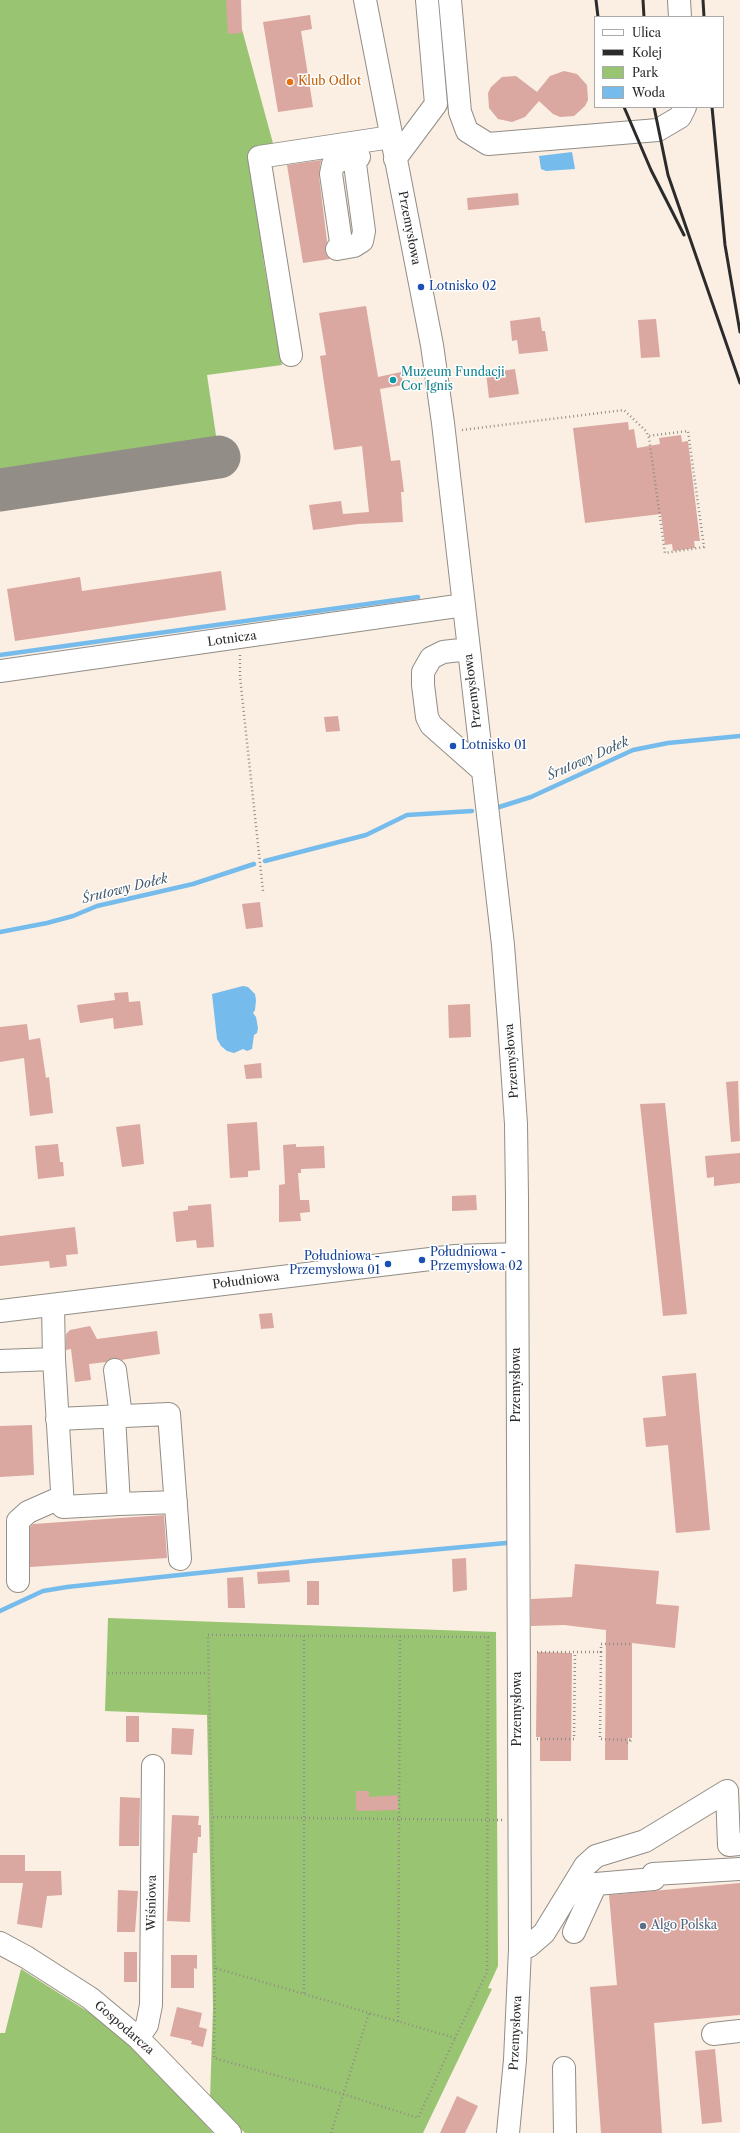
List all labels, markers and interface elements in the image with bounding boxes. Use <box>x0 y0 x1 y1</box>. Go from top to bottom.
legend <box>594 16 724 108</box>
text: Ulica <box>632 25 661 40</box>
text: Kolej <box>632 45 662 60</box>
text: Park <box>632 65 658 80</box>
place label: Klub Odlot <box>298 75 361 89</box>
marker: Klub Odlot <box>285 77 295 87</box>
text: Woda <box>632 85 665 100</box>
street label: Przemysłowa <box>395 190 423 266</box>
place label: Lotnisko 02 <box>429 280 496 294</box>
marker: Lotnisko 02 <box>416 282 426 292</box>
place label: Muzeum Fundacji Cor Ignis <box>401 366 505 394</box>
marker: Muzeum Fundacji Cor Ignis <box>388 375 398 385</box>
street label: Lotnicza <box>207 628 257 650</box>
street label: Przemysłowa <box>461 653 485 729</box>
water label: Śrutowy Dołek <box>545 734 631 784</box>
place label: Lotnisko 01 <box>461 739 527 753</box>
marker: Lotnisko 01 <box>448 741 458 751</box>
water label: Śrutowy Dołek <box>81 871 169 907</box>
street label: Przemysłowa <box>502 1023 522 1099</box>
place label: Południowa - Przemysłowa 02 <box>430 1246 523 1274</box>
place label: Południowa - Przemysłowa 01 <box>289 1250 380 1278</box>
marker: Południowa - Przemysłowa 02 <box>417 1255 427 1265</box>
marker: Południowa - Przemysłowa 01 <box>383 1259 393 1269</box>
street label: Południowa <box>212 1270 280 1292</box>
street label: Przemysłowa <box>510 1347 524 1423</box>
street label: Przemysłowa <box>511 1671 525 1747</box>
street label: Wiśniowa <box>144 1875 160 1931</box>
place label: Algo Polska <box>651 1919 717 1933</box>
marker: Algo Polska <box>638 1921 648 1931</box>
street label: Przemysłowa <box>507 1995 525 2071</box>
street label: Gospodarcza <box>91 1998 157 2058</box>

